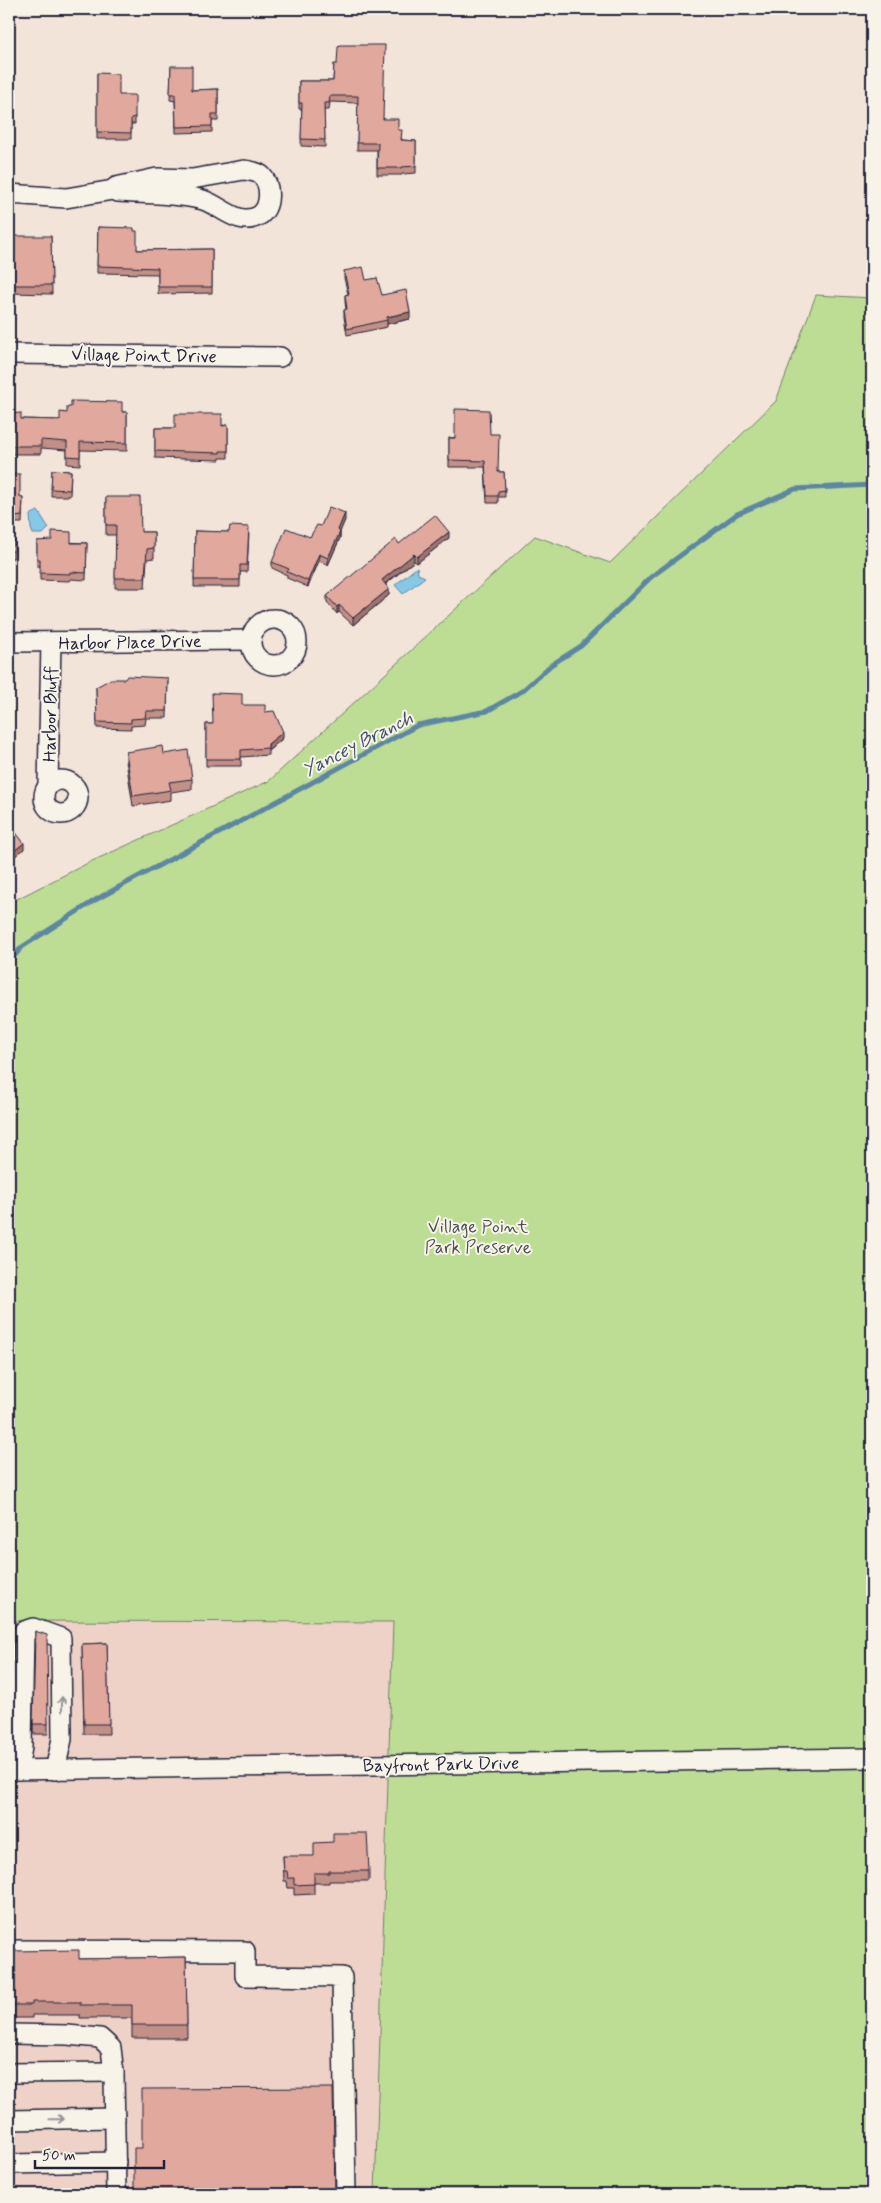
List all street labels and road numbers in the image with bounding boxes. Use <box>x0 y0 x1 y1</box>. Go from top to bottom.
street label: Village Point Drive <box>71 343 217 369</box>
street label: Harbor Place Drive <box>58 630 202 656</box>
street label: Harbor Bluff <box>38 666 64 762</box>
street label: Bayfront Park Drive <box>362 1752 520 1778</box>

